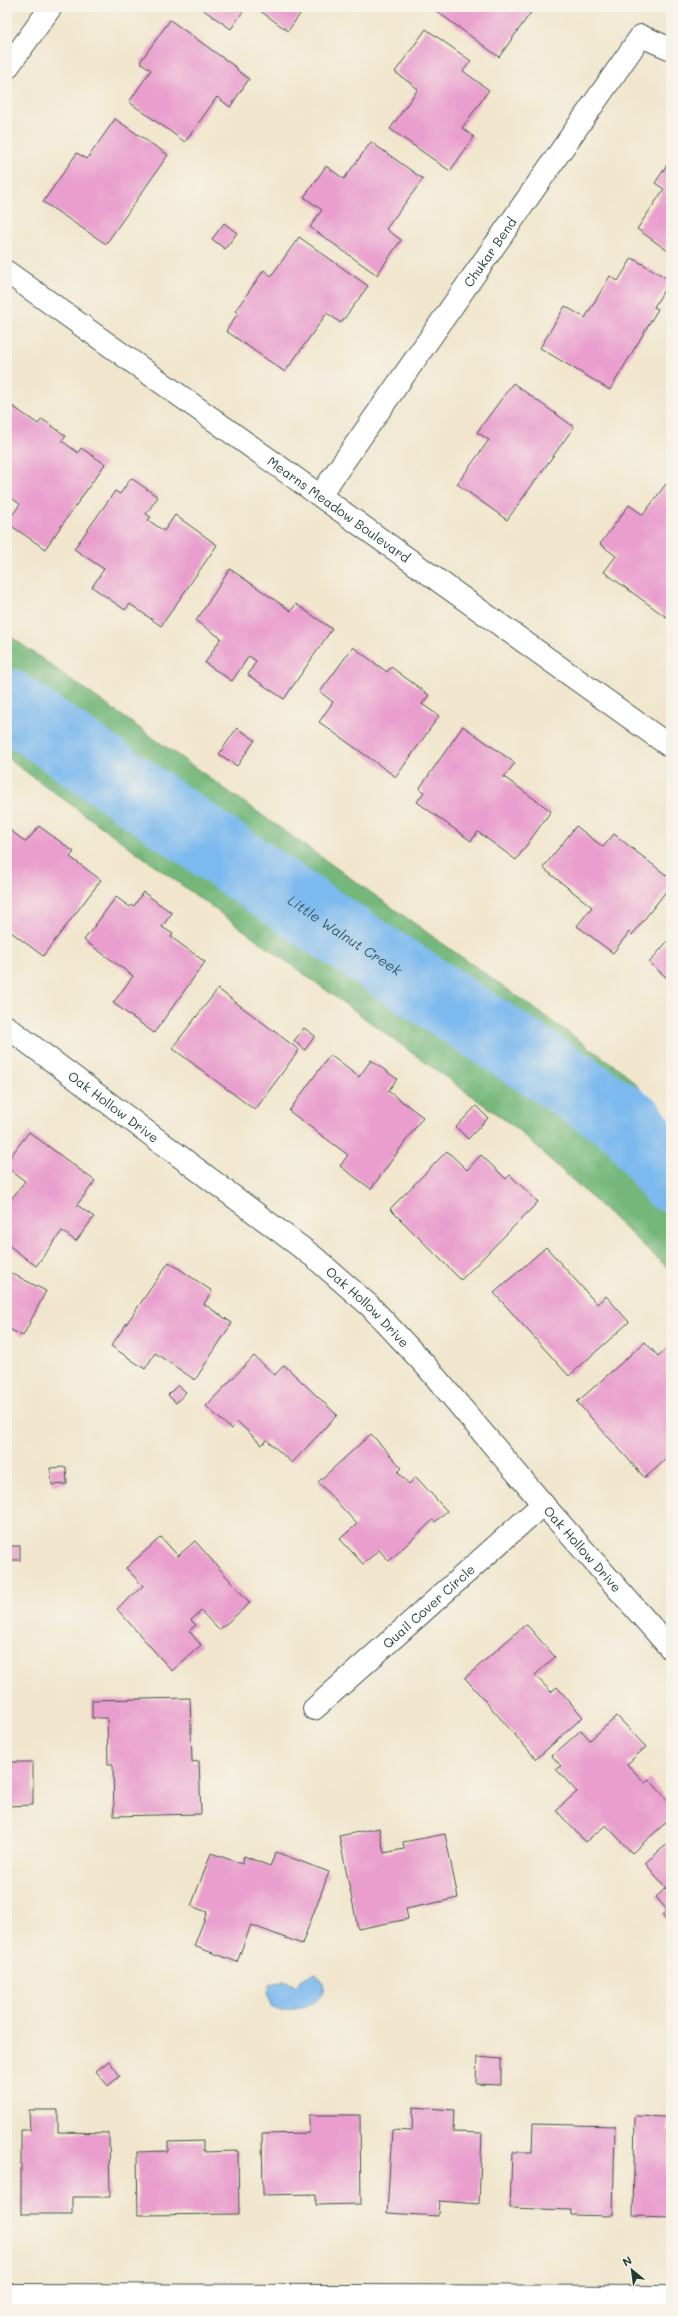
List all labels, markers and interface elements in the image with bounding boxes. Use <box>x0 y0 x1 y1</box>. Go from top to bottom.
street label: Chukar Bend <box>459 214 520 290</box>
street label: Mearns Meadow Boulevard <box>264 452 414 566</box>
water label: Little Walnut Creek <box>284 890 406 980</box>
street label: Oak Hollow Drive <box>65 1067 163 1146</box>
street label: Oak Hollow Drive <box>323 1263 413 1351</box>
street label: Oak Hollow Drive <box>541 1502 626 1595</box>
street label: Quail Cover Circle <box>379 1560 478 1652</box>
north arrow <box>612 2250 652 2290</box>
text: N <box>620 2252 634 2269</box>

